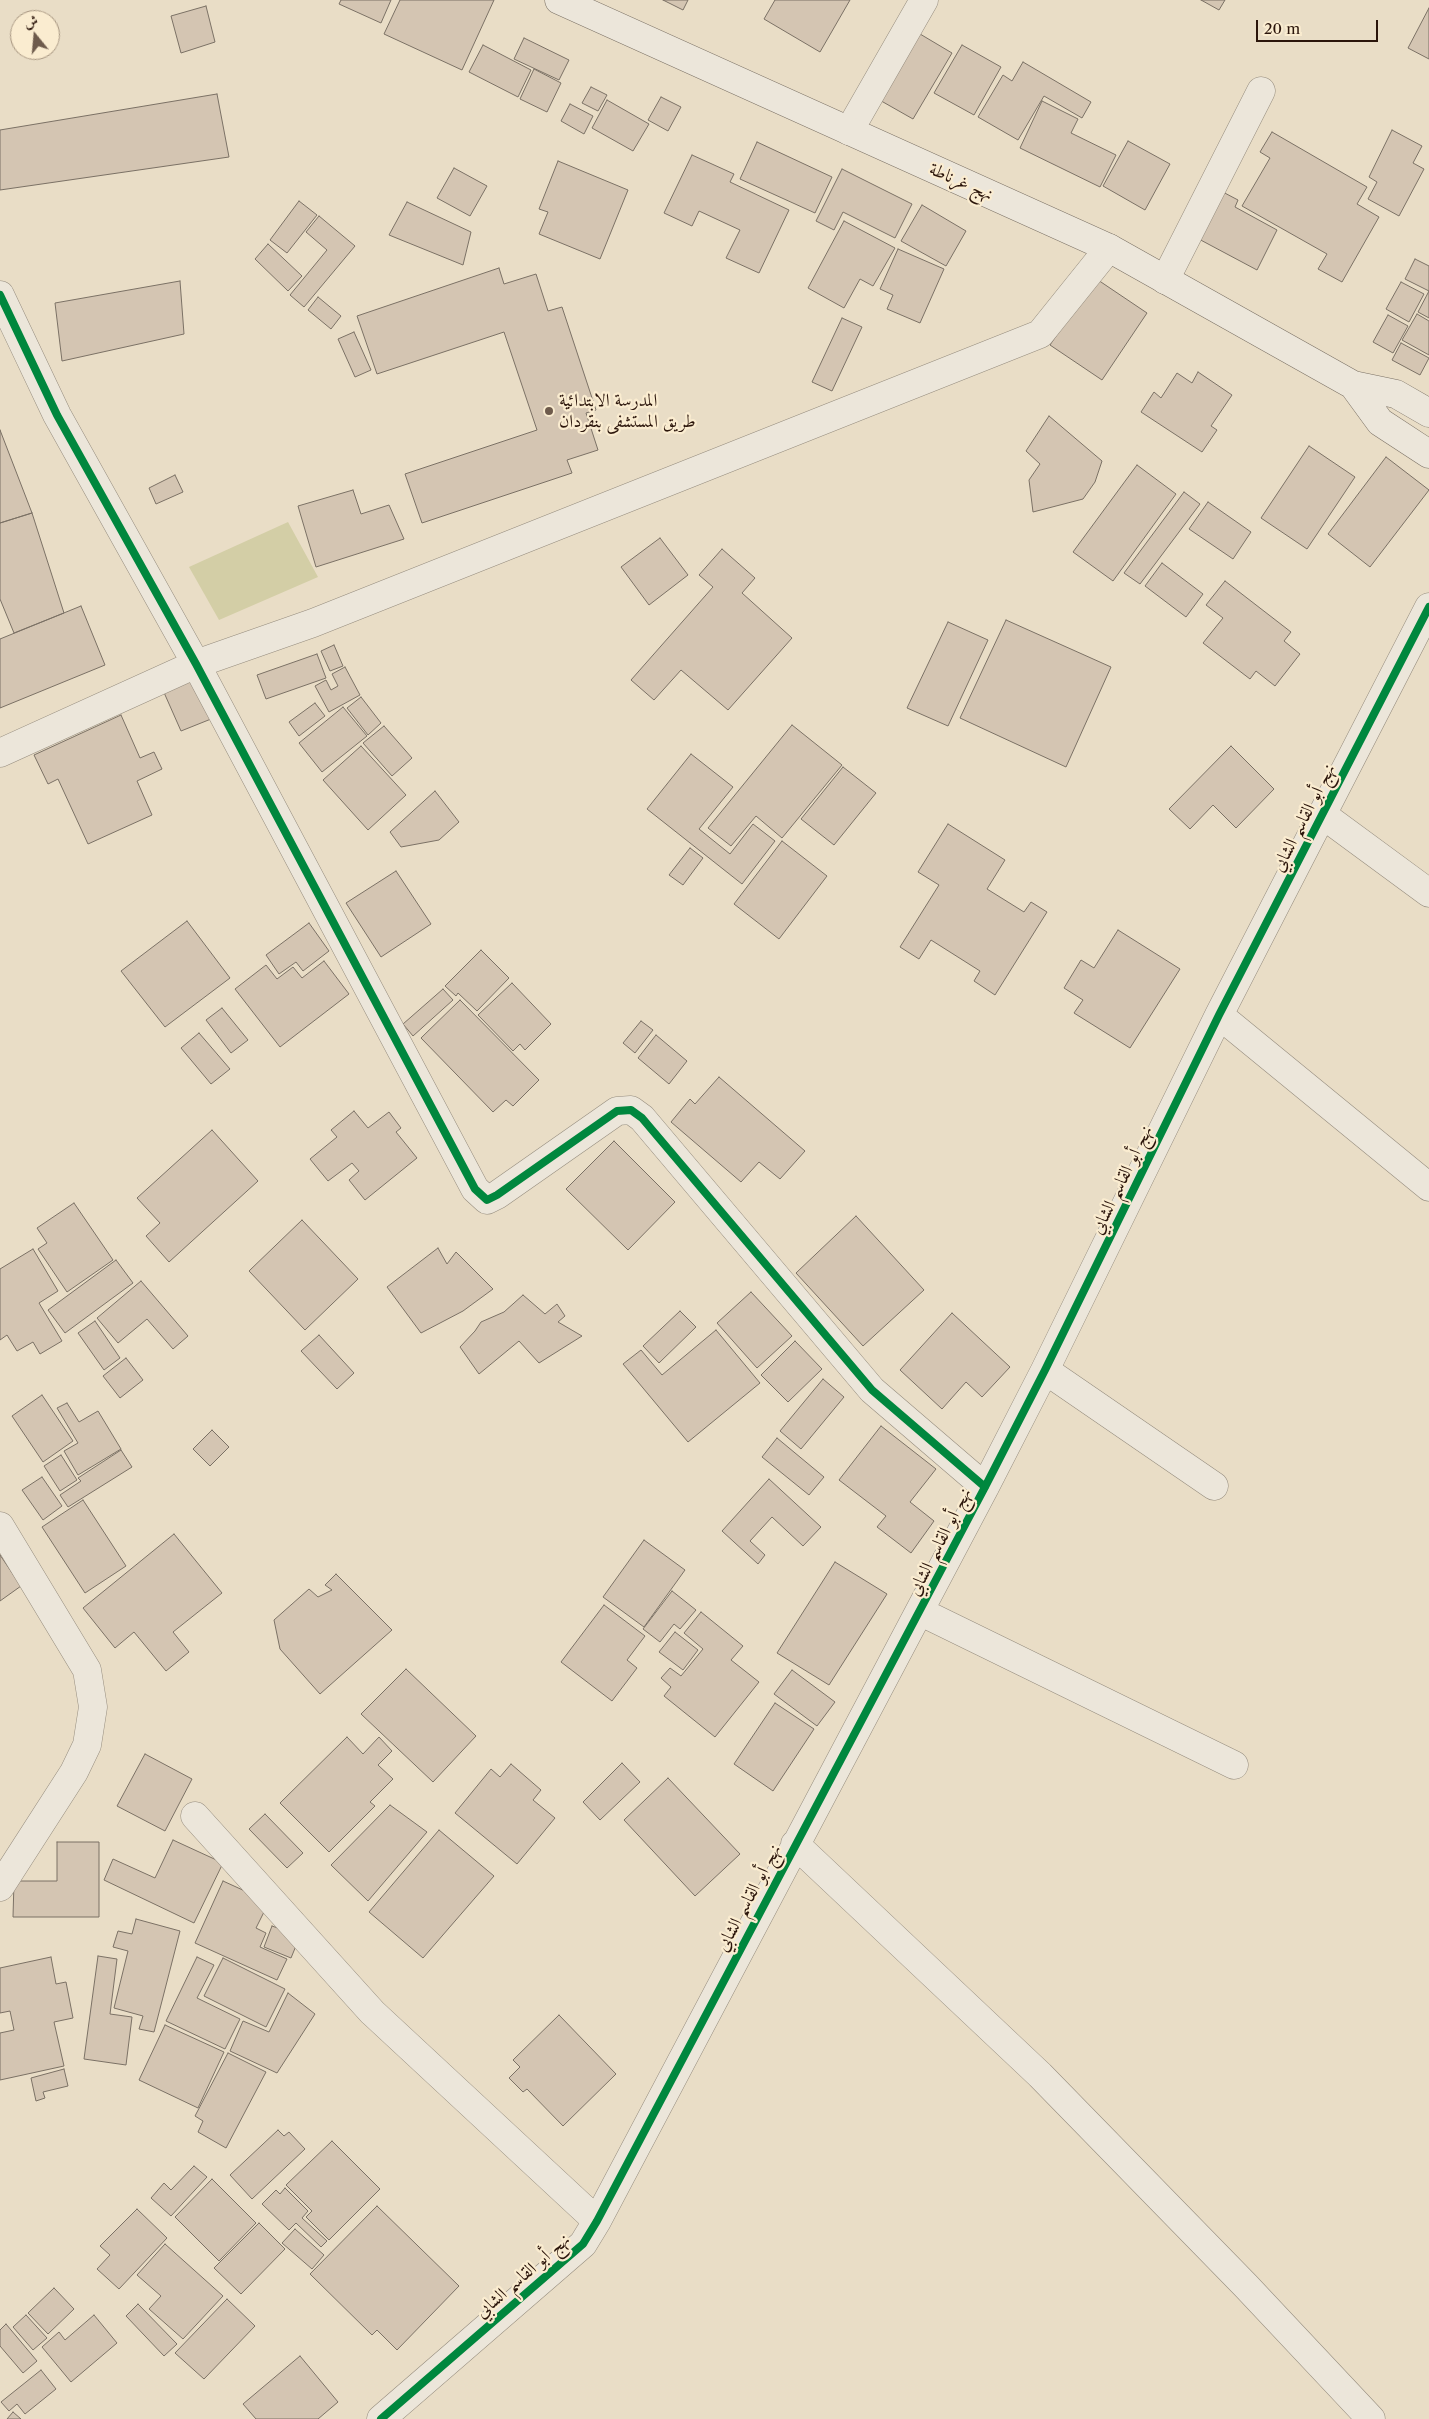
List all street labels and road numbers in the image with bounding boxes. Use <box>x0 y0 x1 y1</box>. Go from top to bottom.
street label: نهج غرناطة <box>926 158 996 206</box>
street label: نهج أبو القاسم الشابي <box>1268 760 1340 876</box>
street label: نهج أبو القاسم الشابي <box>1086 1122 1158 1238</box>
street label: نهج أبو القاسم الشابي <box>904 1484 976 1600</box>
street label: نهج أبو القاسم الشابي <box>712 1841 786 1955</box>
street label: نهج أبو القاسم الشابي <box>471 2229 575 2323</box>

